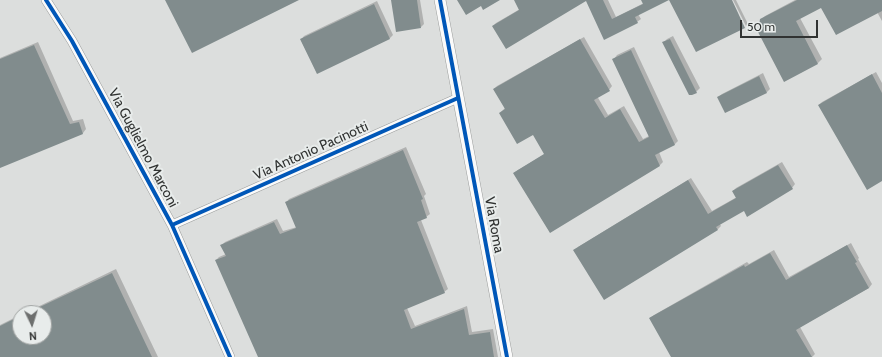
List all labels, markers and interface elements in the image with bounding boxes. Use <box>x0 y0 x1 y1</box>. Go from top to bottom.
scale bar <box>742 12 820 38</box>
text: 50 m <box>747 19 775 34</box>
street label: Via Guglielmo Marconi <box>104 86 182 210</box>
street label: Via Antonio Pacinotti <box>251 118 371 184</box>
street label: Via Roma <box>481 196 507 254</box>
north arrow <box>12 305 52 345</box>
text: N <box>28 329 37 343</box>

